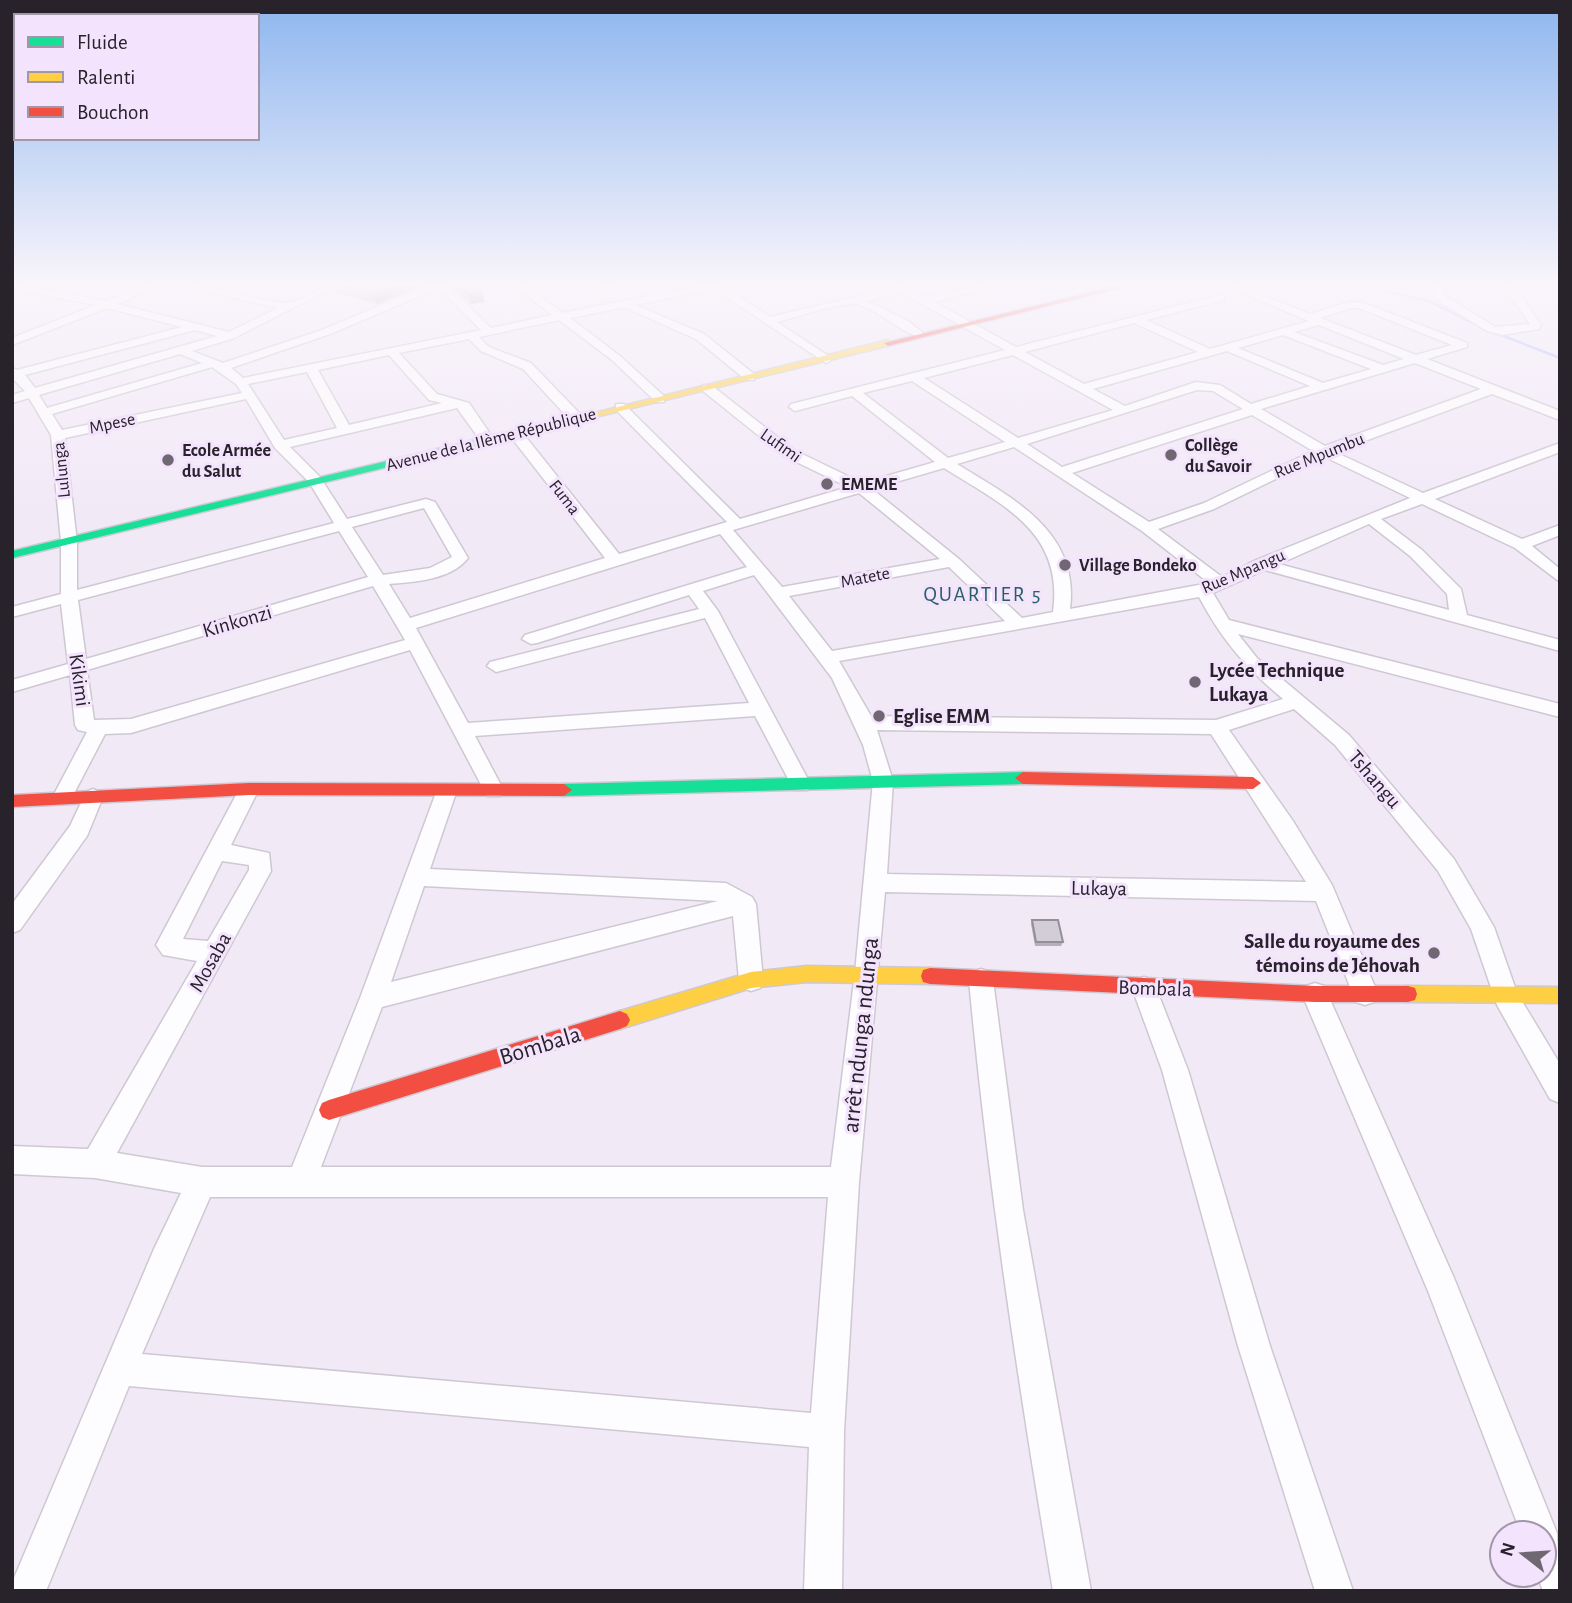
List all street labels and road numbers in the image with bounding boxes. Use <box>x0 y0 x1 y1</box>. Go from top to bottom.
street label: Avenue de la IIème République <box>384 405 598 475</box>
street label: Mpese <box>88 410 137 438</box>
street label: Lufimi <box>757 425 804 466</box>
street label: Rue Mpumbu <box>1272 430 1367 482</box>
street label: Lulunga <box>50 441 74 499</box>
street label: Fuma <box>545 477 583 518</box>
street label: Rue Mpangu <box>1199 546 1288 598</box>
street label: Matete <box>839 564 891 592</box>
street label: Kinkonzi <box>200 602 274 641</box>
street label: Kikimi <box>65 652 94 708</box>
street label: Tshangu <box>1344 746 1405 812</box>
street label: Lukaya <box>1071 878 1128 899</box>
street label: Mosaba <box>186 929 235 996</box>
street label: arrêt ndunga ndunga <box>839 936 883 1134</box>
street label: Bombala <box>1118 977 1192 1000</box>
street label: Bombala <box>497 1022 584 1070</box>

